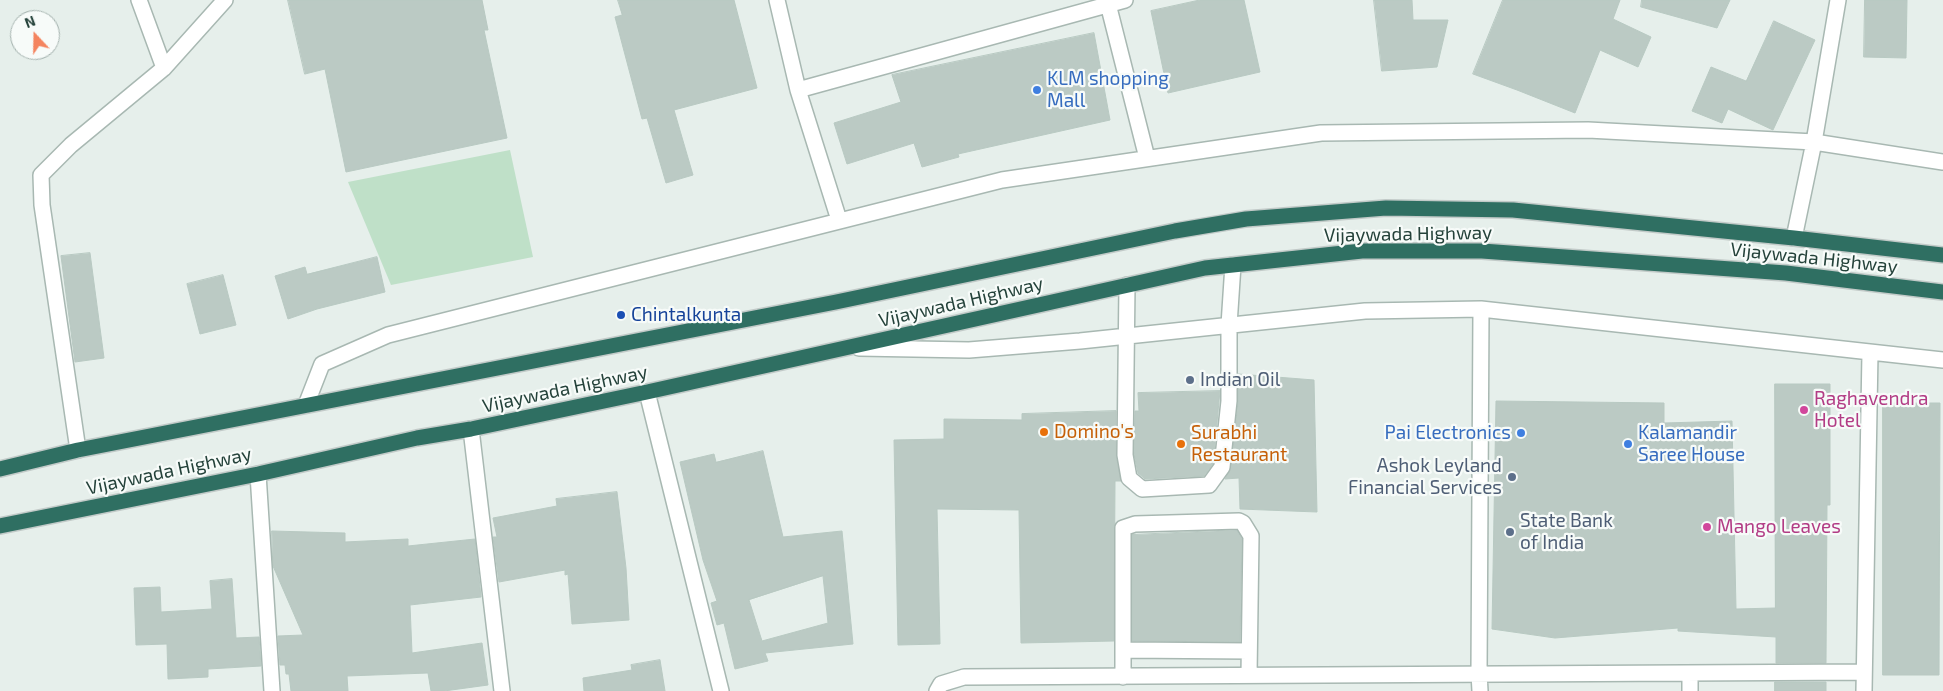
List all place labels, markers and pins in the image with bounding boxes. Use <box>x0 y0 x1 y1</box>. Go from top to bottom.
place label: KLM shopping Mall <box>1047 68 1169 112</box>
marker: KLM shopping Mall <box>1031 84 1043 96</box>
place label: Chintalkunta <box>631 304 741 326</box>
marker: Chintalkunta <box>615 309 627 321</box>
place label: Indian Oil <box>1200 369 1280 391</box>
marker: Indian Oil <box>1184 374 1196 386</box>
place label: Raghavendra Hotel <box>1814 388 1928 432</box>
marker: Raghavendra Hotel <box>1798 404 1810 416</box>
place label: Domino's <box>1054 421 1134 443</box>
place label: Surabhi Restaurant <box>1191 422 1287 466</box>
place label: Pai Electronics <box>1385 422 1511 444</box>
place label: Kalamandir Saree House <box>1638 422 1745 466</box>
marker: Domino's <box>1038 426 1050 438</box>
marker: Pai Electronics <box>1515 427 1527 439</box>
marker: Surabhi Restaurant <box>1175 438 1187 450</box>
marker: Kalamandir Saree House <box>1622 438 1634 450</box>
place label: Ashok Leyland Financial Services <box>1348 455 1502 499</box>
marker: Ashok Leyland Financial Services <box>1506 471 1518 483</box>
place label: State Bank of India <box>1520 510 1613 554</box>
place label: Mango Leaves <box>1717 516 1841 538</box>
marker: Mango Leaves <box>1701 521 1713 533</box>
marker: State Bank of India <box>1504 526 1516 538</box>

